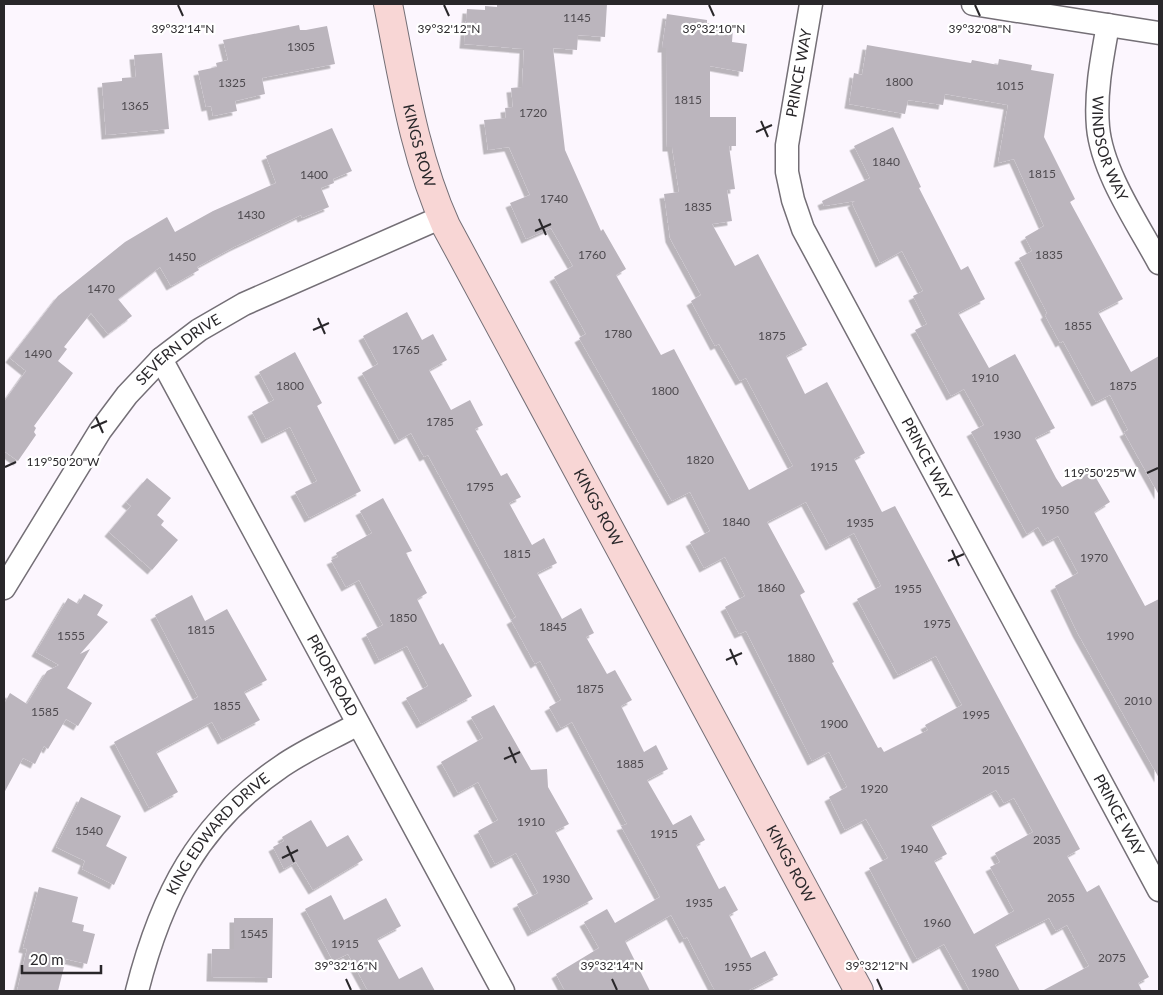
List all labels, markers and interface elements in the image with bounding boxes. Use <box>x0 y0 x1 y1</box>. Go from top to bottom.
house number: 1145 <box>563 10 591 25</box>
text: 39°32'14"N <box>152 21 214 36</box>
text: 39°32'12"N <box>418 21 480 36</box>
text: 39°32'10"N <box>683 21 745 36</box>
text: 39°32'08"N <box>949 21 1011 36</box>
street label: PRINCE WAY <box>781 26 815 119</box>
house number: 1305 <box>287 39 315 54</box>
house number: 1800 <box>885 74 913 89</box>
house number: 1325 <box>218 75 246 90</box>
house number: 1015 <box>996 78 1024 93</box>
house number: 1815 <box>674 92 702 107</box>
street label: WINDSOR WAY <box>1089 95 1133 204</box>
house number: 1365 <box>121 98 149 113</box>
street label: KINGS ROW <box>400 102 440 190</box>
house number: 1720 <box>519 105 547 120</box>
house number: 1840 <box>872 154 900 169</box>
house number: 1815 <box>1028 166 1056 181</box>
house number: 1400 <box>300 167 328 182</box>
house number: 1740 <box>540 191 568 206</box>
house number: 1835 <box>684 199 712 214</box>
house number: 1430 <box>237 207 265 222</box>
house number: 1760 <box>578 247 606 262</box>
house number: 1835 <box>1035 247 1063 262</box>
house number: 1450 <box>168 249 196 264</box>
house number: 1470 <box>87 281 115 296</box>
street label: SEVERN DRIVE <box>131 309 224 388</box>
house number: 1855 <box>1064 318 1092 333</box>
house number: 1780 <box>604 326 632 341</box>
house number: 1875 <box>758 328 786 343</box>
house number: 1765 <box>392 342 420 357</box>
house number: 1490 <box>24 346 52 361</box>
house number: 1910 <box>971 370 999 385</box>
house number: 1800 <box>276 378 304 393</box>
house number: 1875 <box>1109 378 1137 393</box>
house number: 1800 <box>651 383 679 398</box>
house number: 1785 <box>426 414 454 429</box>
street label: PRINCE WAY <box>898 414 957 502</box>
house number: 1930 <box>993 427 1021 442</box>
house number: 1820 <box>686 452 714 467</box>
text: 119°50'20"W <box>26 454 100 469</box>
house number: 1915 <box>810 459 838 474</box>
street label: KINGS ROW <box>571 465 627 549</box>
text: 119°50'25"W <box>1063 465 1137 480</box>
house number: 1795 <box>466 479 494 494</box>
house number: 1950 <box>1041 502 1069 517</box>
house number: 1840 <box>722 514 750 529</box>
house number: 1935 <box>846 515 874 530</box>
house number: 1815 <box>503 546 531 561</box>
house number: 1970 <box>1080 550 1108 565</box>
house number: 1860 <box>757 580 785 595</box>
house number: 1955 <box>894 581 922 596</box>
house number: 1850 <box>389 610 417 625</box>
house number: 1975 <box>923 616 951 631</box>
house number: 1845 <box>539 619 567 634</box>
house number: 1815 <box>187 622 215 637</box>
house number: 1555 <box>57 628 85 643</box>
house number: 1990 <box>1106 628 1134 643</box>
street label: PRIOR ROAD <box>304 631 363 719</box>
house number: 1880 <box>787 650 815 665</box>
house number: 1875 <box>576 681 604 696</box>
house number: 2010 <box>1124 693 1152 708</box>
house number: 1855 <box>213 698 241 713</box>
house number: 1585 <box>31 704 59 719</box>
house number: 1995 <box>962 707 990 722</box>
house number: 1900 <box>820 716 848 731</box>
house number: 1885 <box>616 756 644 771</box>
house number: 2015 <box>982 762 1010 777</box>
street label: KING EDWARD DRIVE <box>162 768 273 897</box>
street label: PRINCE WAY <box>1090 771 1149 859</box>
house number: 1920 <box>860 781 888 796</box>
house number: 1910 <box>517 814 545 829</box>
street label: KINGS ROW <box>763 822 820 906</box>
house number: 1540 <box>75 823 103 838</box>
house number: 1915 <box>650 826 678 841</box>
house number: 2035 <box>1033 832 1061 847</box>
house number: 1940 <box>900 841 928 856</box>
house number: 1930 <box>542 871 570 886</box>
house number: 2055 <box>1047 890 1075 905</box>
house number: 1935 <box>685 895 713 910</box>
house number: 1960 <box>923 915 951 930</box>
house number: 1545 <box>240 926 268 941</box>
house number: 1915 <box>331 936 359 951</box>
scale bar <box>22 942 101 974</box>
text: 20 m <box>30 950 64 968</box>
house number: 2075 <box>1098 950 1126 965</box>
text: 39°32'16"N <box>315 958 377 973</box>
text: 39°32'14"N <box>581 958 643 973</box>
text: 39°32'12"N <box>846 958 908 973</box>
house number: 1955 <box>724 959 752 974</box>
house number: 1980 <box>971 965 999 980</box>

